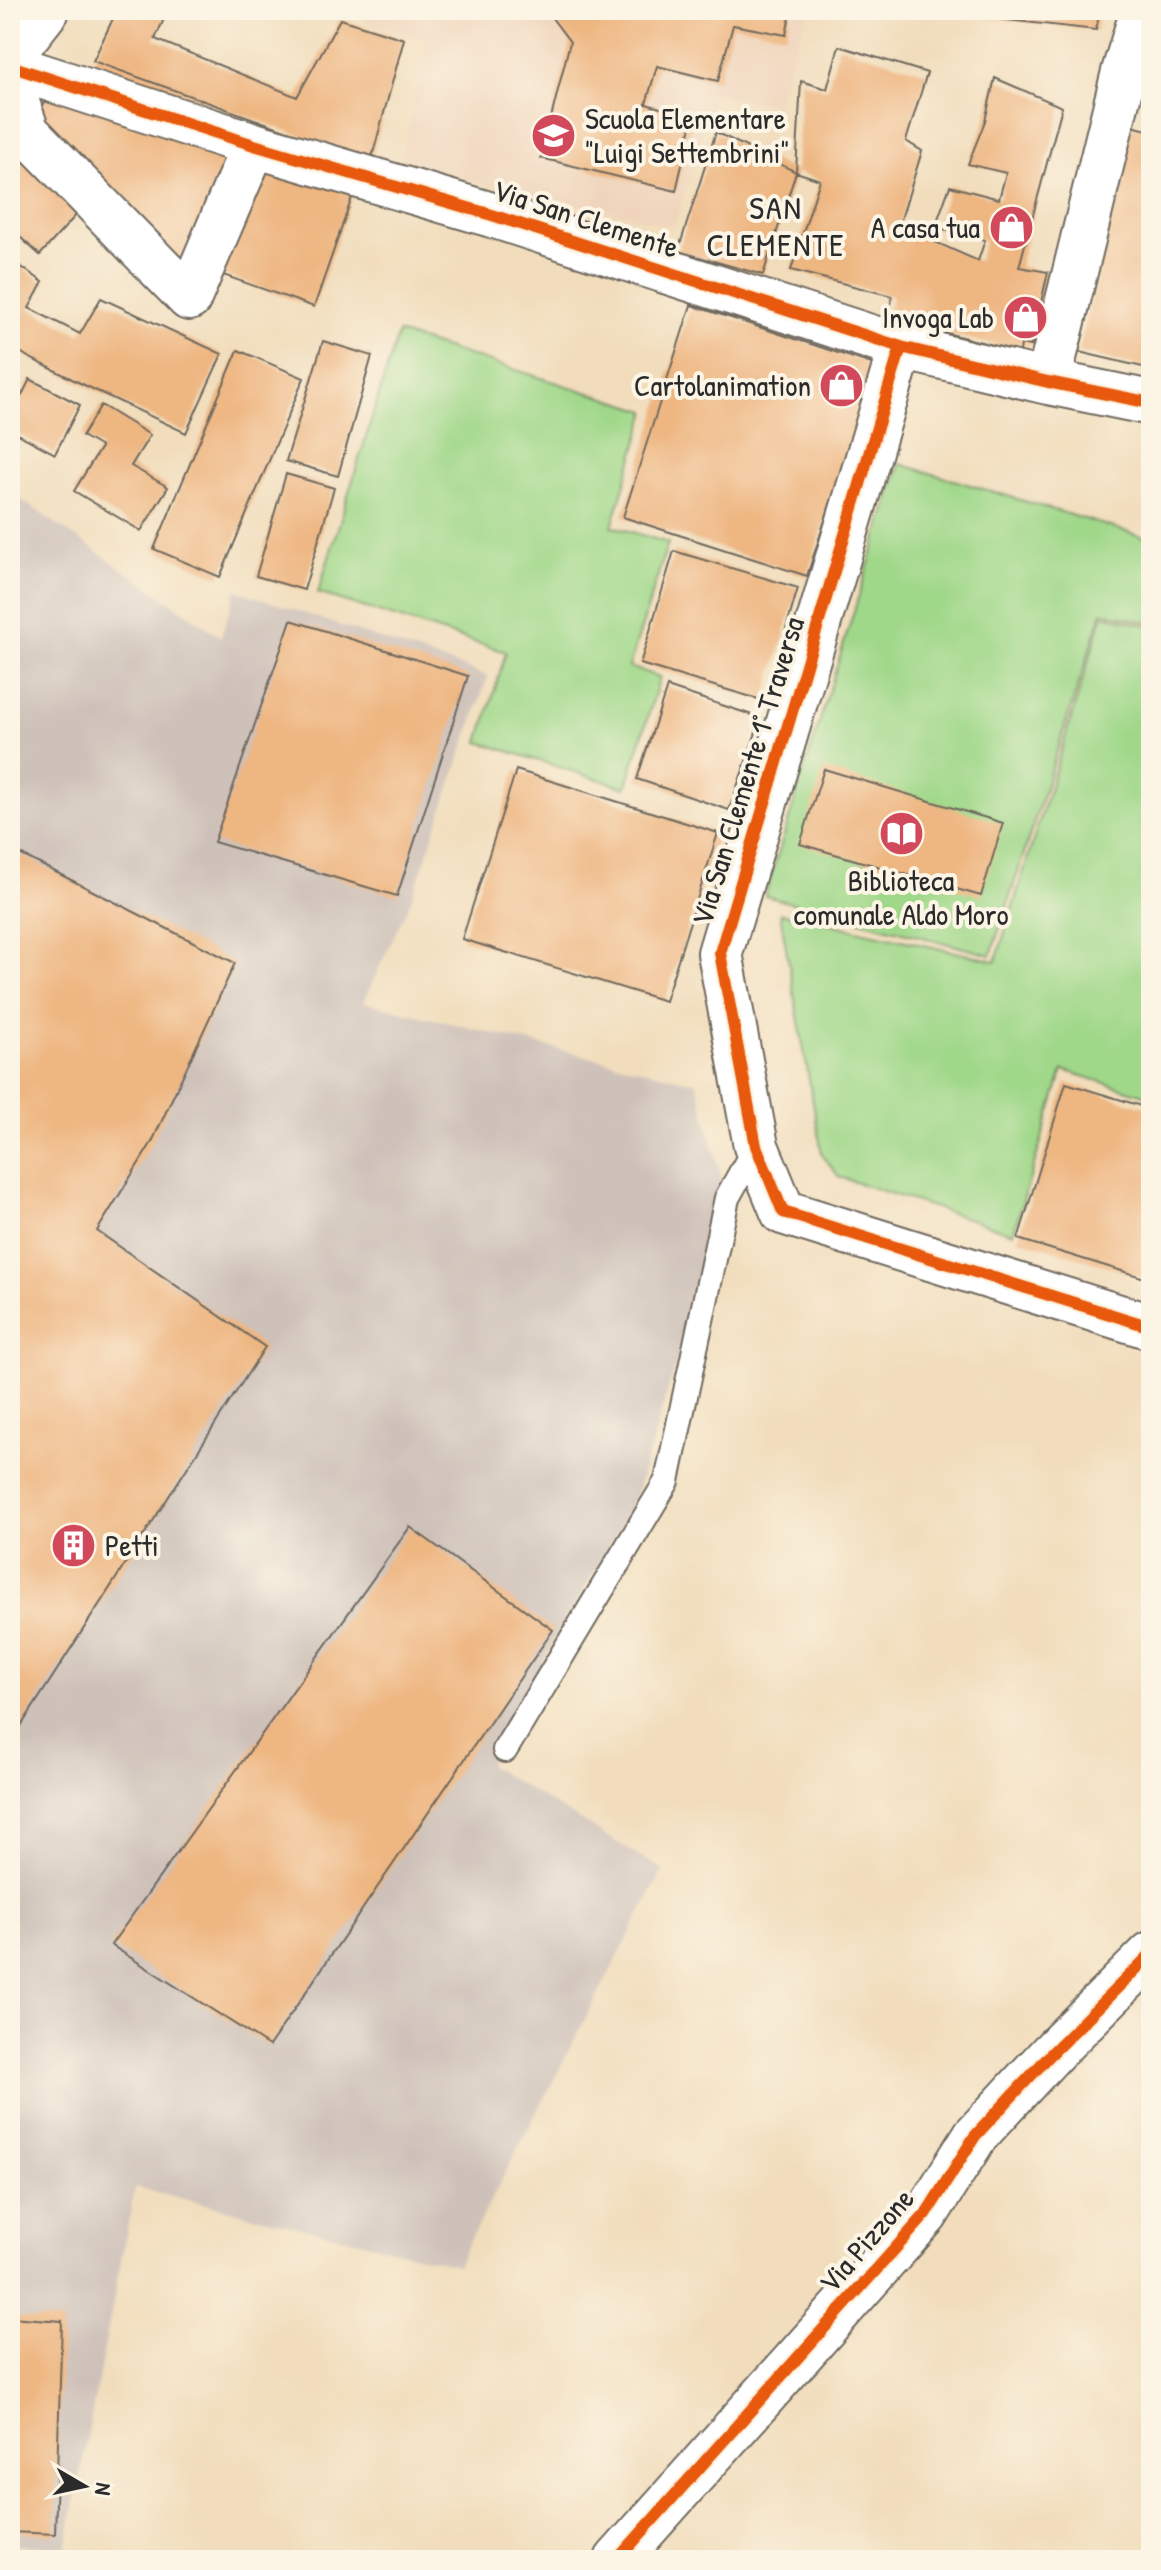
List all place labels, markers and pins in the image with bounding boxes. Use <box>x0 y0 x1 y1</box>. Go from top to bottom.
place label: Scuola Elementare "Luigi Settembrini" <box>585 98 790 172</box>
school or university icon: Scuola Elementare "Luigi Settembrini" <box>530 111 578 159</box>
shop icon: A casa tua <box>987 203 1035 251</box>
place label: A casa tua <box>871 207 980 247</box>
shop icon: Invoga Lab <box>1001 293 1049 341</box>
place label: Invoga Lab <box>882 297 994 337</box>
shop icon: Cartolanimation <box>818 361 866 409</box>
place label: Cartolanimation <box>634 365 811 405</box>
library icon: Biblioteca comunale Aldo Moro <box>877 810 925 858</box>
place label: Biblioteca comunale Aldo Moro <box>793 860 1009 934</box>
building icon: Petti <box>50 1521 98 1569</box>
place label: Petti <box>105 1525 159 1565</box>

